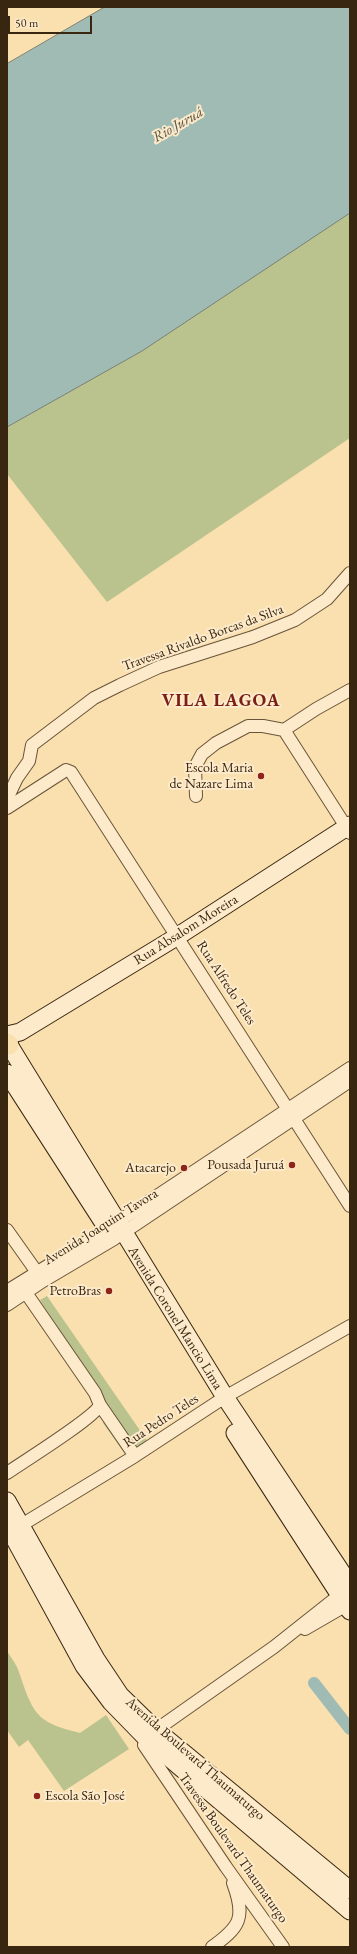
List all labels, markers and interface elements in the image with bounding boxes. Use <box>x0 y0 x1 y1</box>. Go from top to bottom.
scale bar <box>10 8 94 34</box>
text: 50 m <box>15 15 38 31</box>
water label: Rio Juruá <box>149 103 207 147</box>
street label: Travessa Rivaldo Borcas da Silva <box>120 601 286 675</box>
district label: VILA LAGOA <box>162 690 280 712</box>
place label: Escola Maria de Nazare Lima <box>169 760 253 792</box>
marker: Escola Maria de Nazare Lima <box>256 771 266 781</box>
street label: Rua Absalom Moreira <box>131 891 241 969</box>
street label: Rua Alfredo Teles <box>193 938 259 1028</box>
place label: Pousada Juruá <box>207 1157 284 1173</box>
place label: Atacarejo <box>125 1160 176 1176</box>
marker: Pousada Juruá <box>287 1160 297 1170</box>
marker: Atacarejo <box>179 1163 189 1173</box>
street label: Avenida Joaquim Tavora <box>41 1185 161 1269</box>
street label: Avenida Coronel Mancio Lima <box>124 1243 226 1393</box>
place label: PetroBras <box>50 1283 101 1299</box>
marker: PetroBras <box>104 1286 114 1296</box>
street label: Rua Pedro Teles <box>120 1390 202 1452</box>
street label: Avenida Boulevard Thaumaturgo <box>122 1694 268 1824</box>
street label: Travessa Boulevard Thaumaturgo <box>175 1770 291 1926</box>
place label: Escola São José <box>45 1788 125 1804</box>
marker: Escola São José <box>32 1791 42 1801</box>

